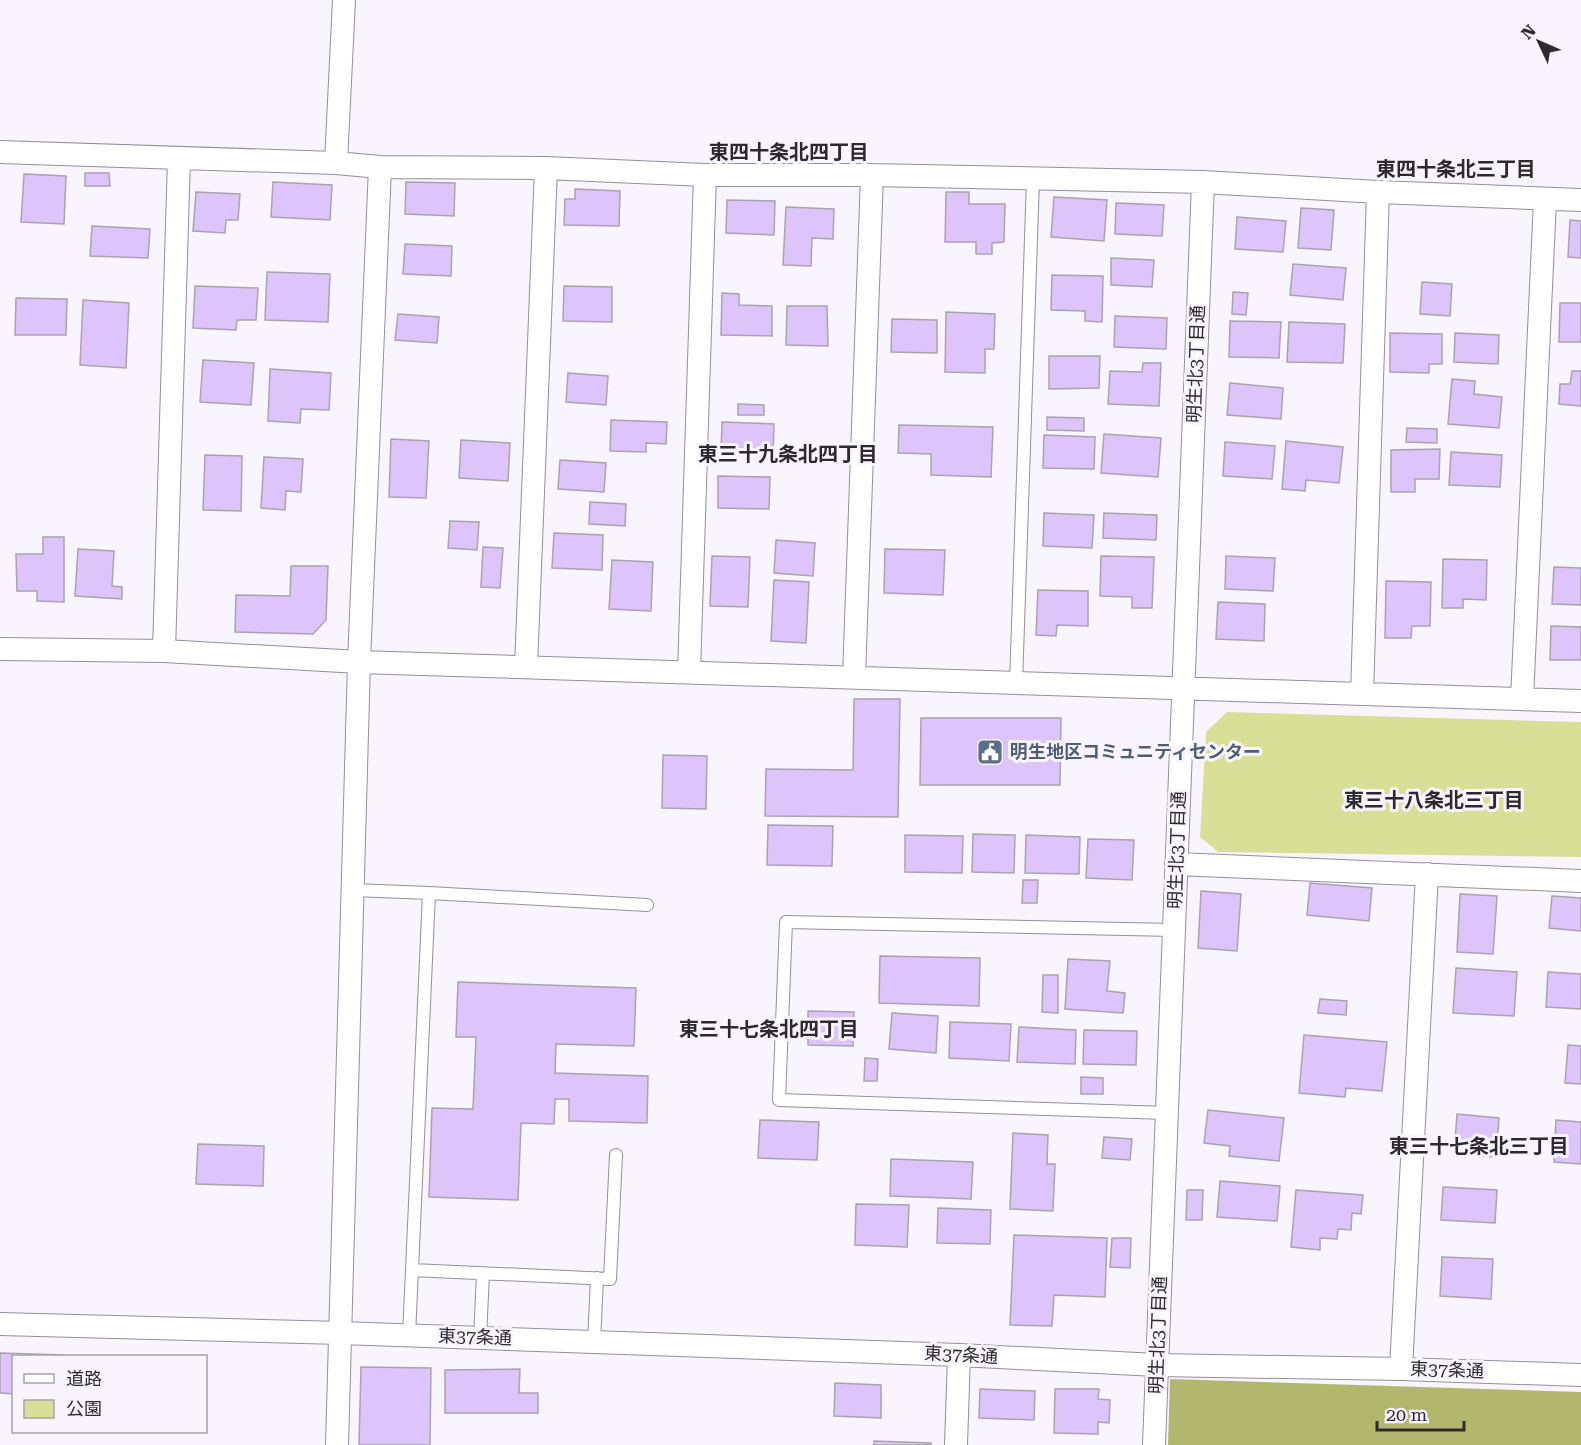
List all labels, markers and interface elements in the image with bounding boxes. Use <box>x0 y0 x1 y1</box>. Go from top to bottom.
north arrow <box>1509 12 1569 72</box>
text: N <box>1517 21 1540 43</box>
district label: 東四十条北四丁目 <box>709 140 869 164</box>
district label: 東四十条北三丁目 <box>1376 157 1536 181</box>
street label: 明生北3丁目通 <box>1183 305 1208 423</box>
district label: 東三十九条北四丁目 <box>698 442 878 466</box>
public building icon: 明生地区コミュニティセンター <box>975 737 1005 767</box>
place label: 明生地区コミュニティセンター <box>1010 741 1261 762</box>
district label: 東三十八条北三丁目 <box>1344 788 1524 812</box>
street label: 明生北3丁目通 <box>1164 791 1189 909</box>
district label: 東三十七条北四丁目 <box>679 1017 859 1041</box>
district label: 東三十七条北三丁目 <box>1389 1134 1569 1158</box>
street label: 明生北3丁目通 <box>1145 1276 1170 1394</box>
street label: 東37条通 <box>438 1325 512 1348</box>
street label: 東37条通 <box>923 1342 999 1367</box>
legend <box>12 1355 207 1433</box>
street label: 東37条通 <box>1410 1358 1484 1381</box>
text: 道路 <box>66 1368 102 1389</box>
scale bar <box>1377 1394 1464 1432</box>
text: 公園 <box>66 1398 102 1419</box>
text: 20 m <box>1386 1404 1427 1425</box>

